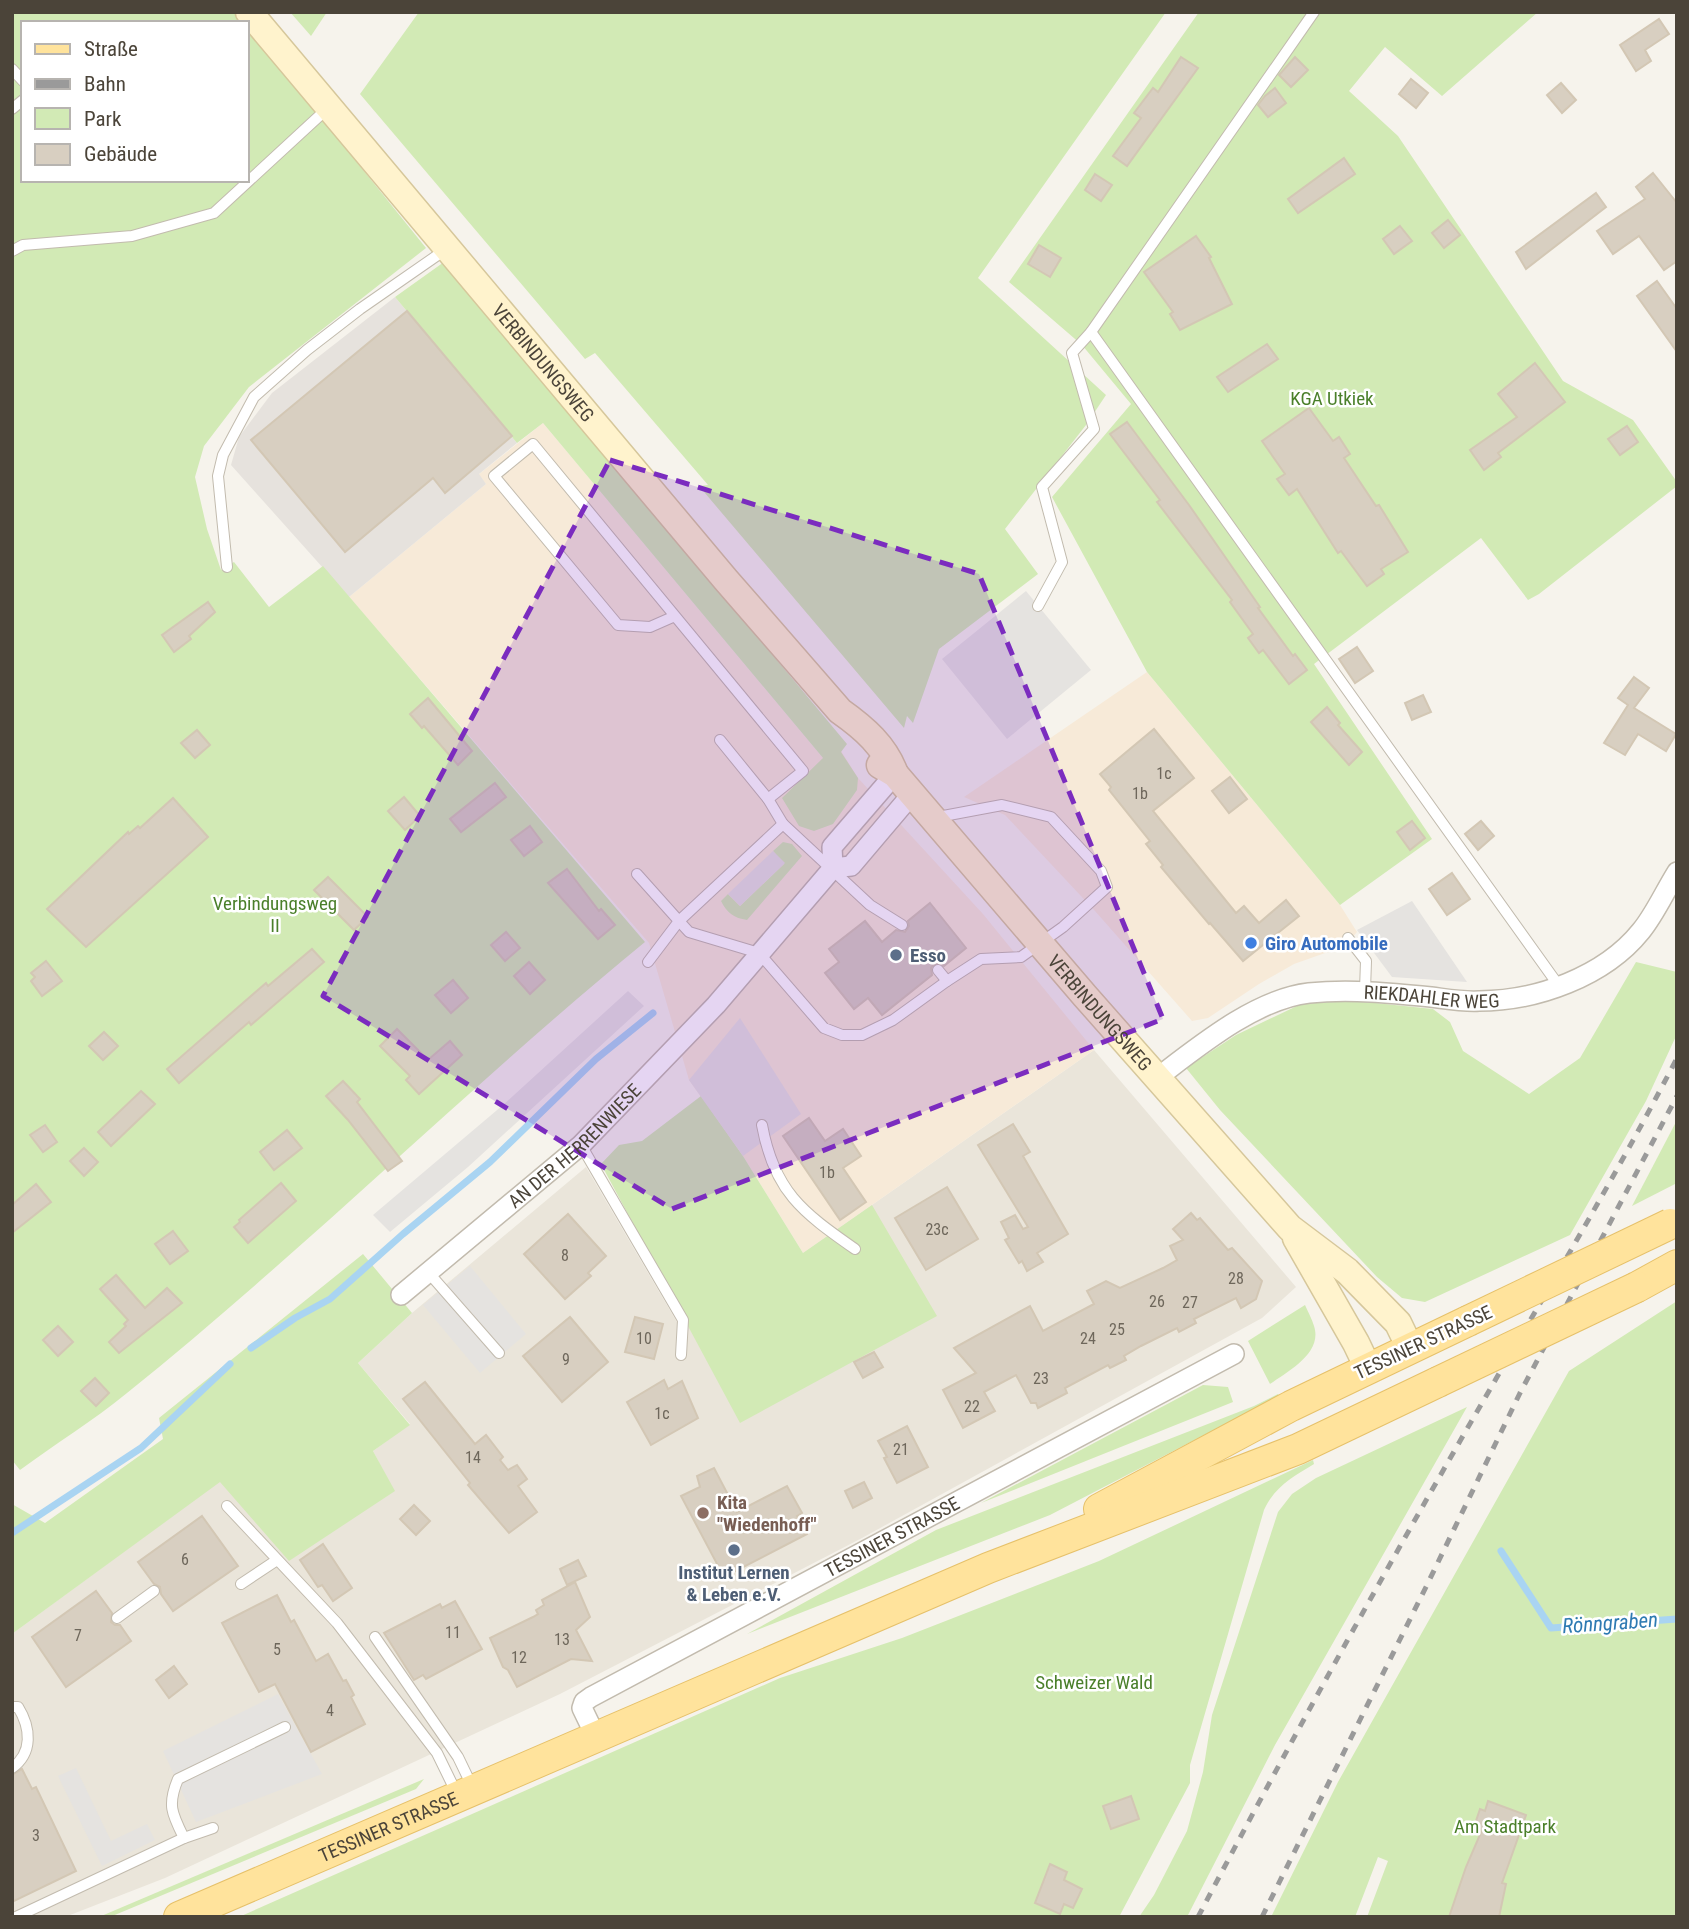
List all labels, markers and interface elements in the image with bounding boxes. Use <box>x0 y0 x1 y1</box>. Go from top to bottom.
legend <box>21 21 248 182</box>
text: Straße <box>84 37 138 61</box>
text: Bahn <box>84 72 126 96</box>
text: Park <box>84 107 122 131</box>
text: Gebäude <box>84 142 157 166</box>
street label: VERBINDUNGSWEG <box>487 299 599 427</box>
park label: KGA Utkiek <box>1290 387 1374 410</box>
house number: 1c <box>1156 764 1172 783</box>
house number: 1b <box>1132 784 1148 803</box>
park label: Verbindungsweg II <box>213 892 337 937</box>
place label: Giro Automobile <box>1265 932 1388 955</box>
marker: Giro Automobile <box>1243 935 1259 951</box>
place label: Esso <box>910 944 946 967</box>
marker: Esso <box>888 947 904 963</box>
street label: VERBINDUNGSWEG <box>1043 950 1157 1076</box>
street label: RIEKDAHLER WEG <box>1363 981 1500 1013</box>
street label: AN DER HERRENWIESE <box>504 1079 646 1213</box>
house number: 1b <box>819 1163 835 1182</box>
house number: 23c <box>925 1220 949 1239</box>
house number: 8 <box>561 1246 569 1265</box>
house number: 28 <box>1228 1269 1244 1288</box>
house number: 26 <box>1149 1292 1165 1311</box>
house number: 27 <box>1182 1293 1198 1312</box>
street label: TESSINER STRASSE <box>1351 1300 1496 1384</box>
house number: 25 <box>1109 1320 1125 1339</box>
house number: 10 <box>636 1329 652 1348</box>
house number: 24 <box>1080 1329 1096 1348</box>
house number: 9 <box>562 1350 570 1369</box>
house number: 23 <box>1033 1369 1049 1388</box>
house number: 22 <box>964 1397 980 1416</box>
house number: 1c <box>654 1404 670 1423</box>
house number: 21 <box>893 1440 909 1459</box>
house number: 14 <box>465 1448 481 1467</box>
place label: Kita "Wiedenhoff" <box>717 1491 817 1536</box>
street label: TESSINER STRASSE <box>821 1492 963 1582</box>
marker: Kita "Wiedenhoff" <box>695 1505 711 1521</box>
marker: Institut Lernen & Leben e.V. <box>726 1542 742 1558</box>
house number: 6 <box>181 1550 189 1569</box>
place label: Institut Lernen & Leben e.V. <box>678 1561 790 1606</box>
water label: Rönngraben <box>1561 1608 1659 1638</box>
house number: 11 <box>445 1623 461 1642</box>
house number: 7 <box>74 1626 82 1645</box>
house number: 13 <box>554 1630 570 1649</box>
house number: 5 <box>273 1640 281 1659</box>
house number: 12 <box>511 1648 527 1667</box>
park label: Schweizer Wald <box>1035 1671 1153 1694</box>
house number: 4 <box>326 1701 334 1720</box>
street label: TESSINER STRASSE <box>315 1787 462 1867</box>
park label: Am Stadtpark <box>1454 1815 1556 1838</box>
house number: 3 <box>32 1826 40 1845</box>

